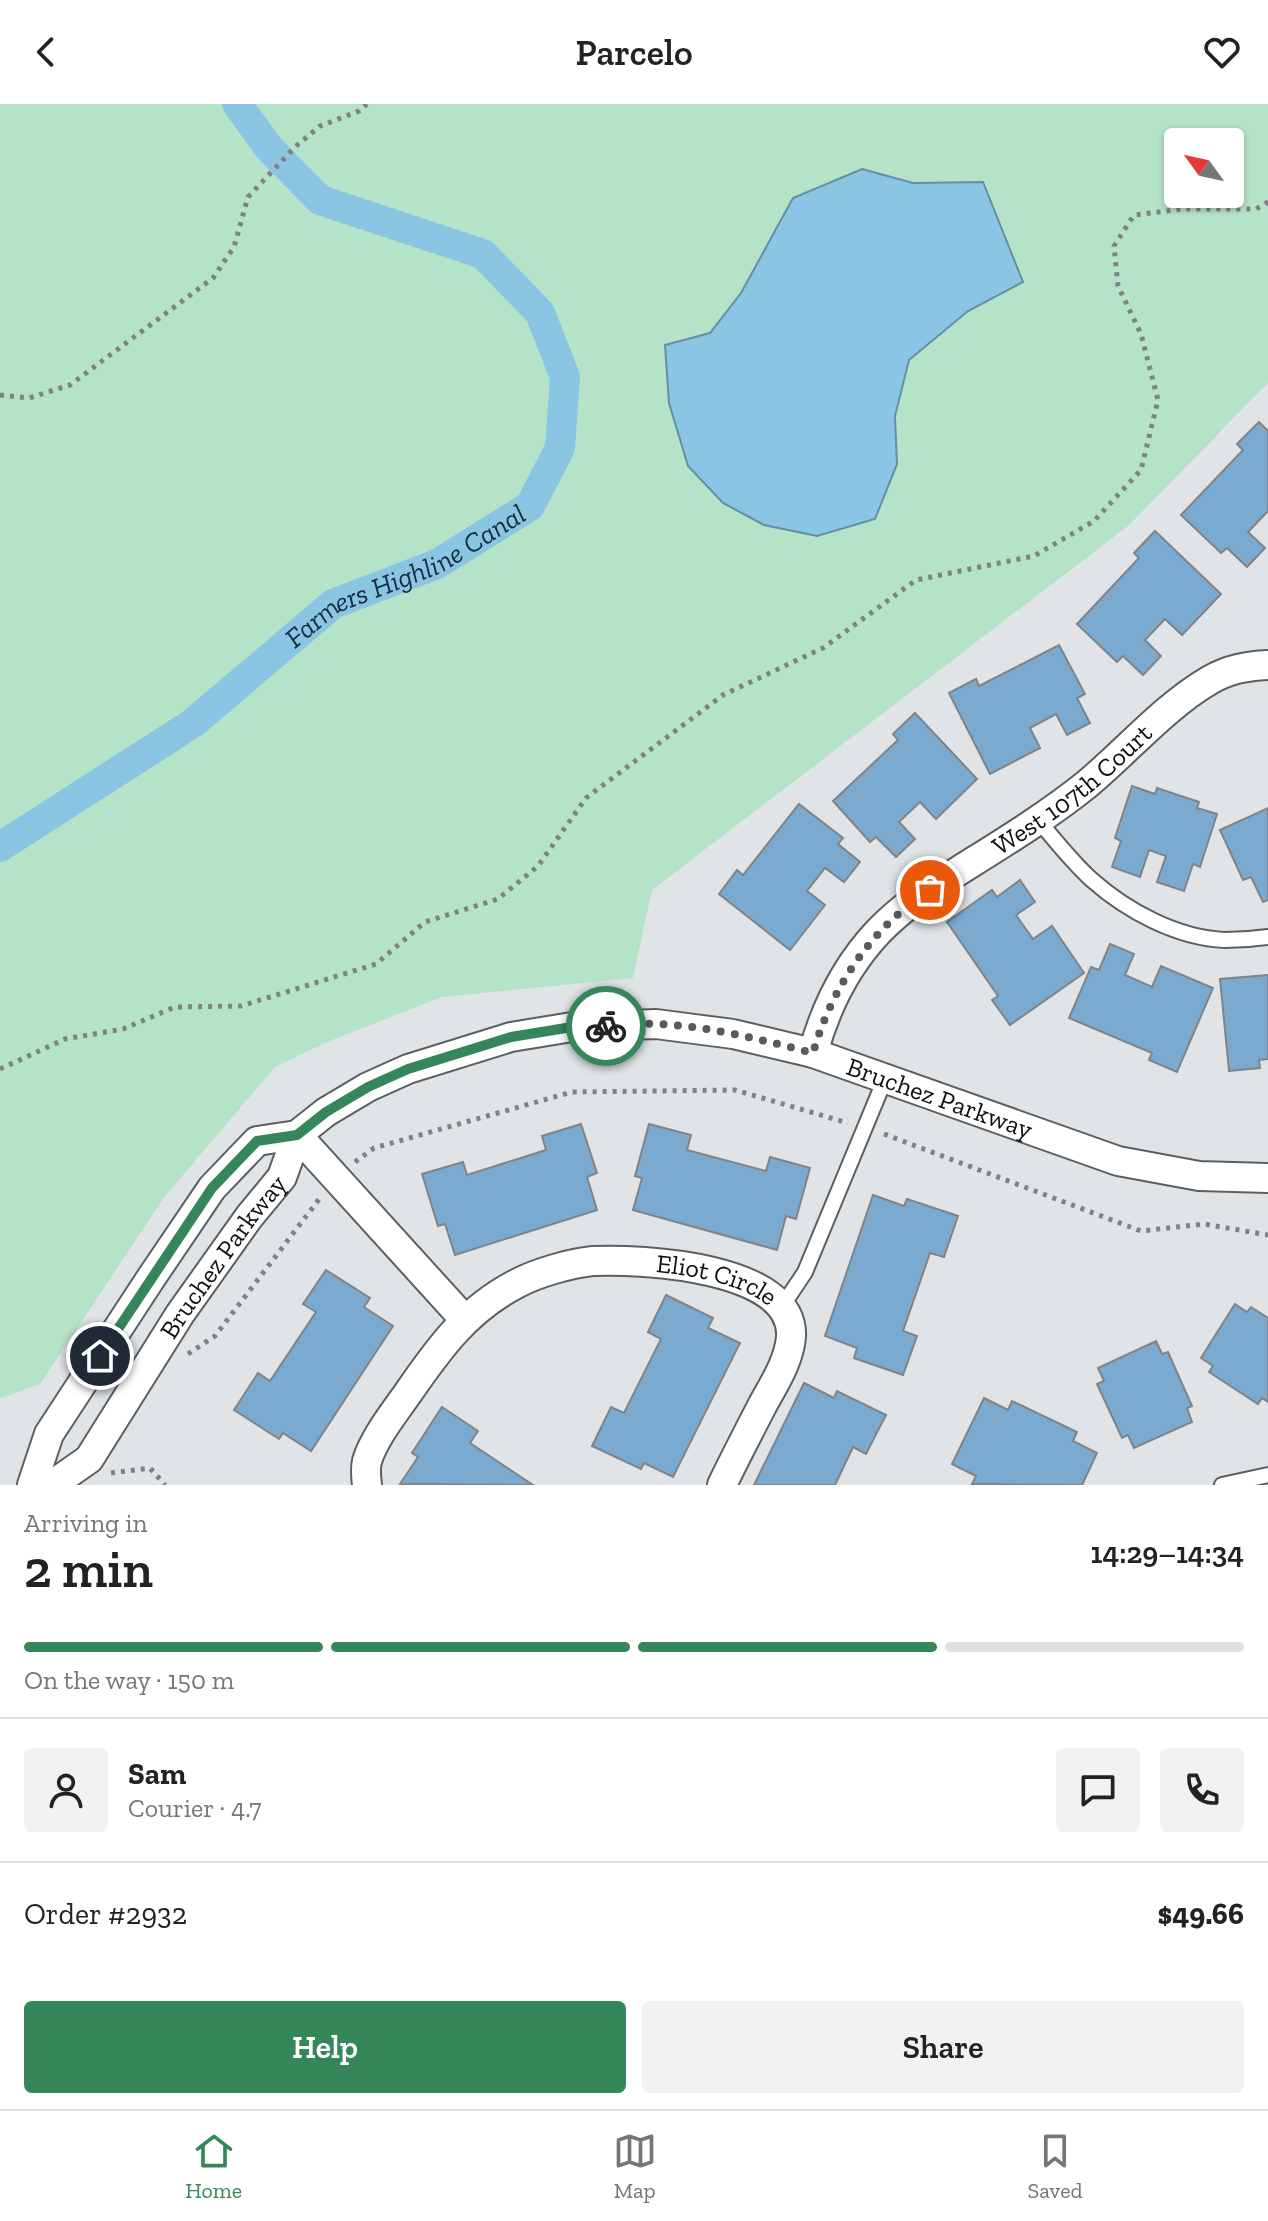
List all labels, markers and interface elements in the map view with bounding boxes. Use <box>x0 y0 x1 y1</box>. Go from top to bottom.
icon: back <box>24 30 68 74</box>
icon: heart <box>1200 30 1244 74</box>
text: Parcelo <box>575 31 693 74</box>
north arrow <box>1164 128 1244 208</box>
map controls <box>1164 128 1244 208</box>
water label: Farmers Highline Canal <box>278 497 531 655</box>
street label: West 107th Court <box>986 717 1159 862</box>
pin <box>896 856 964 924</box>
icon: bag <box>908 868 952 912</box>
courier <box>566 986 646 1066</box>
icon: bike <box>584 1004 628 1048</box>
street label: Bruchez Parkway <box>842 1050 1037 1146</box>
street label: Bruchez Parkway <box>153 1168 294 1344</box>
street label: Eliot Circle <box>655 1247 784 1312</box>
pin <box>66 1322 134 1390</box>
icon: home <box>78 1334 122 1378</box>
text: Arriving in <box>24 1507 147 1539</box>
text: 14:29–14:34 <box>1091 1535 1244 1571</box>
text: 2 min <box>24 1538 153 1600</box>
text: On the way · 150 m <box>24 1664 234 1696</box>
button: person <box>24 1748 108 1832</box>
button: chat <box>1056 1748 1140 1832</box>
button: phone <box>1160 1748 1244 1832</box>
text: Sam <box>128 1756 186 1792</box>
text: Courier · 4.7 <box>128 1792 262 1824</box>
text: Order #2932 <box>24 1896 187 1932</box>
text: $49.66 <box>1158 1896 1244 1932</box>
button: Help <box>24 2001 626 2093</box>
button: Share <box>642 2001 1244 2093</box>
tab: Home <box>185 2129 242 2204</box>
tab: Map <box>613 2129 657 2204</box>
tab: Saved <box>1027 2129 1083 2204</box>

